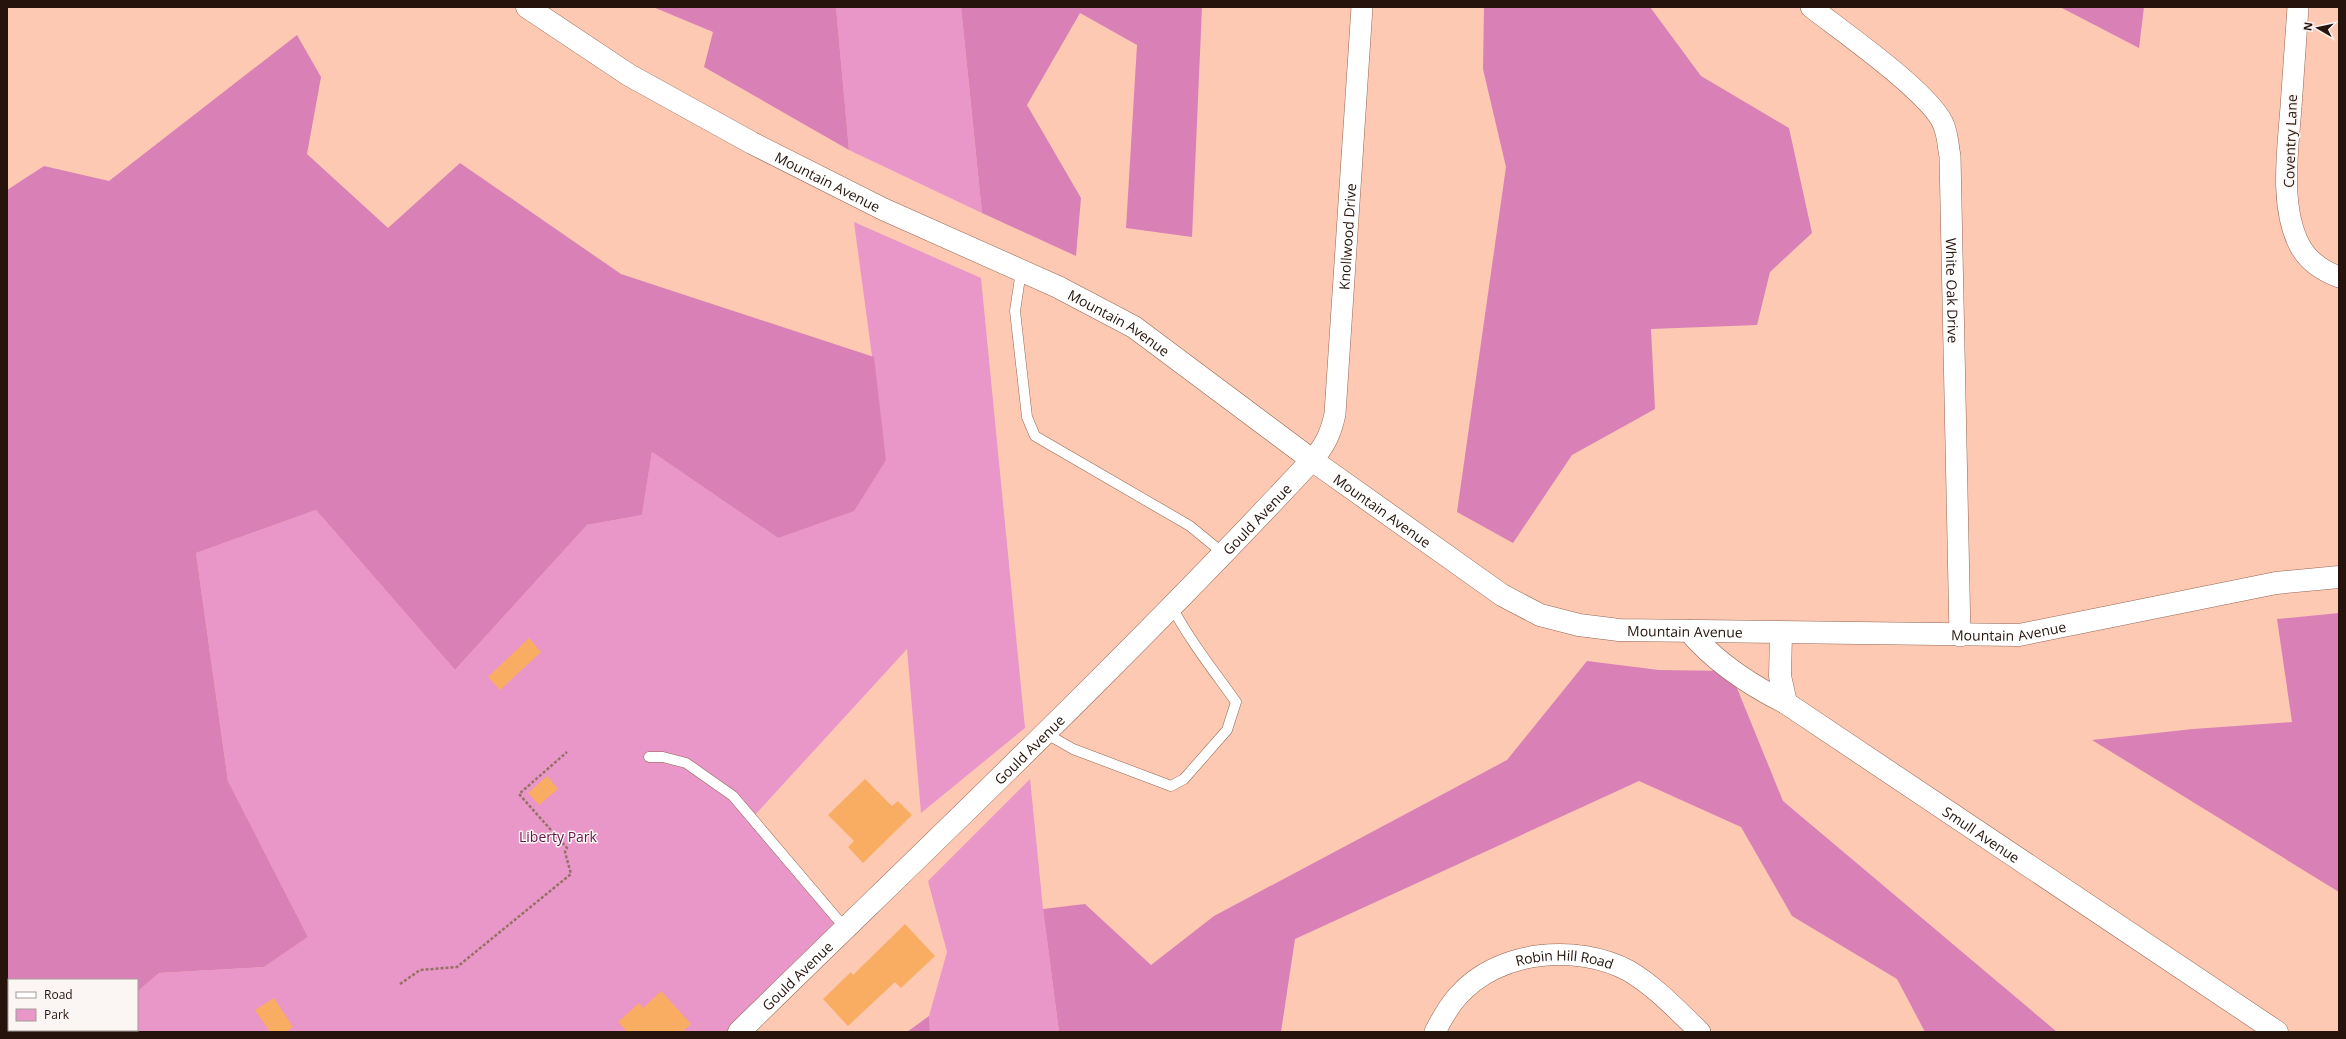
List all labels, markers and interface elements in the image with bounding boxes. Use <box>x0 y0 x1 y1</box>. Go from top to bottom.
north arrow <box>2298 8 2338 48</box>
text: N <box>2300 21 2316 32</box>
street label: Coventry Lane <box>2279 94 2301 188</box>
street label: Mountain Avenue <box>772 147 884 216</box>
street label: Knollwood Drive <box>1334 182 1360 290</box>
street label: White Oak Drive <box>1942 238 1963 344</box>
street label: Mountain Avenue <box>1065 285 1174 360</box>
street label: Mountain Avenue <box>1330 469 1435 551</box>
street label: Gould Avenue <box>1218 479 1295 559</box>
street label: Mountain Avenue <box>1951 616 2068 645</box>
street label: Mountain Avenue <box>1627 621 1743 641</box>
street label: Gould Avenue <box>990 710 1068 788</box>
street label: Smull Avenue <box>1939 801 2024 867</box>
park label: Liberty Park <box>519 827 598 846</box>
street label: Gould Avenue <box>757 936 837 1014</box>
street label: Robin Hill Road <box>1513 945 1616 973</box>
legend <box>8 979 138 1031</box>
text: Road <box>44 986 73 1003</box>
text: Park <box>44 1006 70 1023</box>

